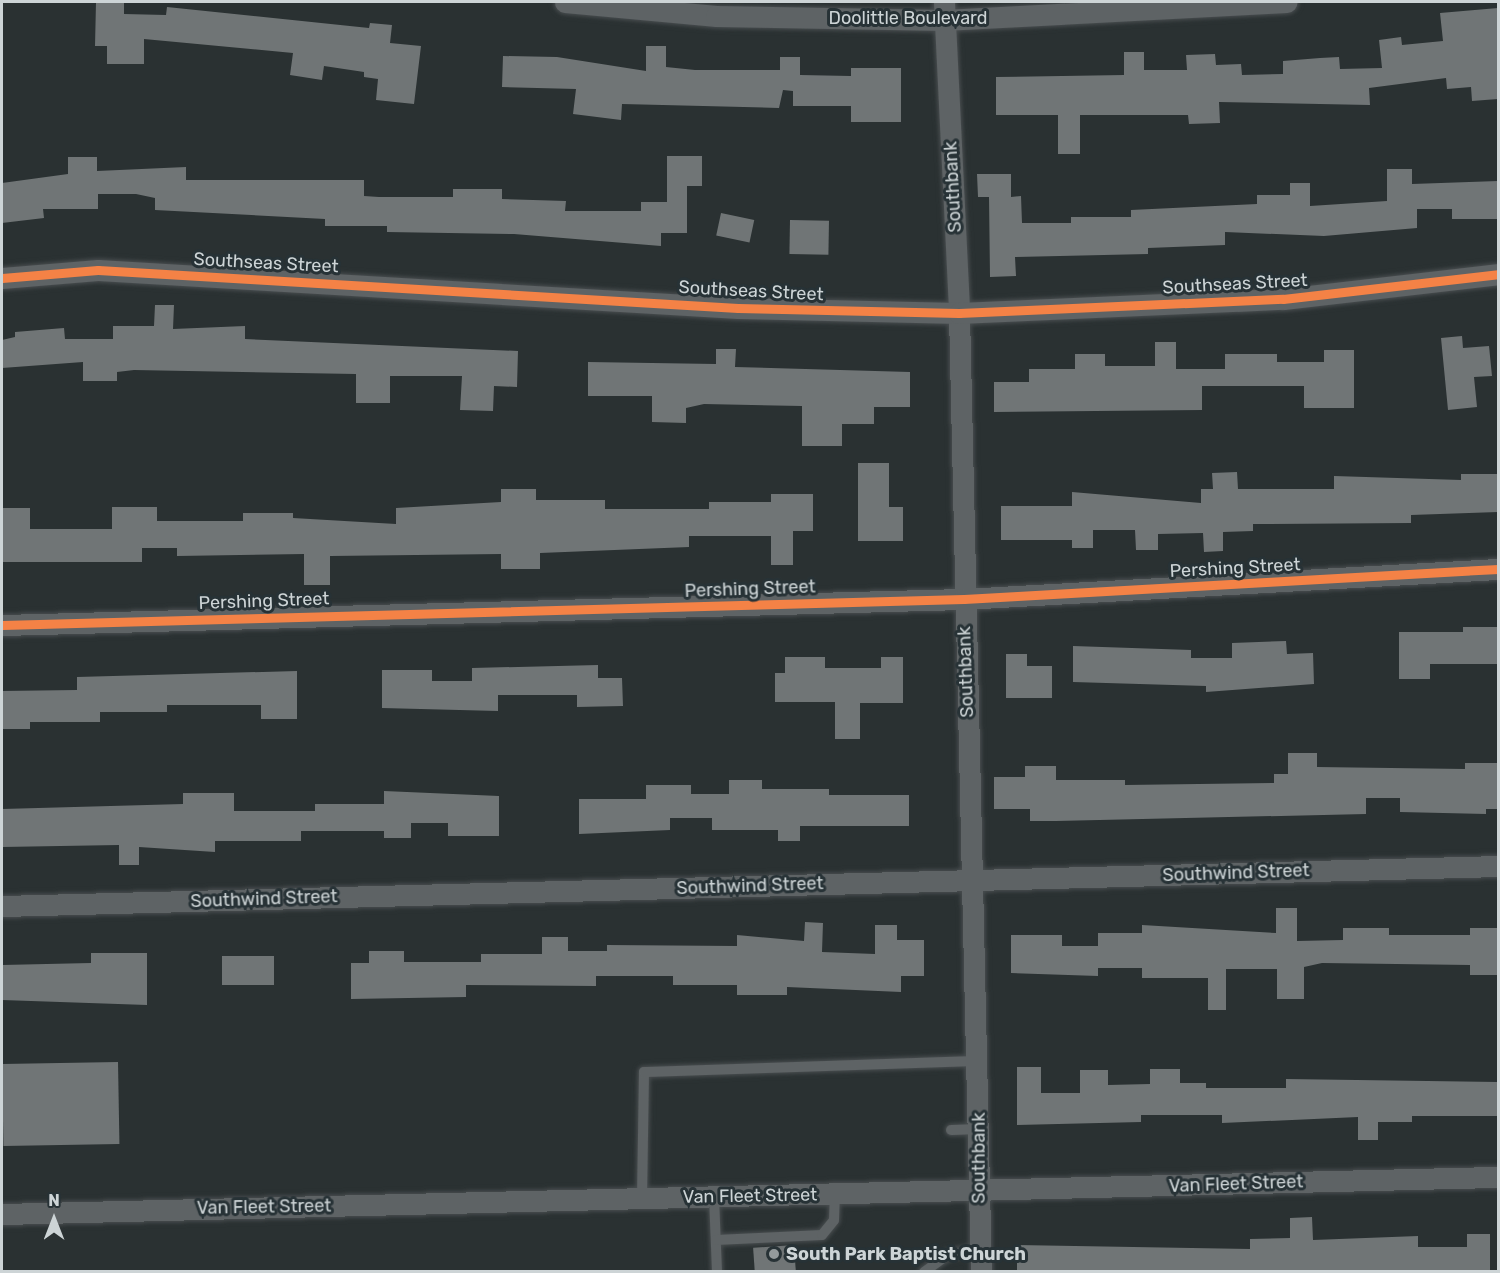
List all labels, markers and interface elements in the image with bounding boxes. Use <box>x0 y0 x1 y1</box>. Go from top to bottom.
street label: Doolittle Boulevard <box>829 7 987 29</box>
street label: Southbank <box>940 141 966 233</box>
street label: Southseas Street <box>193 248 339 278</box>
street label: Southseas Street <box>1162 269 1308 299</box>
street label: Southseas Street <box>678 276 824 306</box>
street label: Pershing Street <box>1169 554 1301 582</box>
street label: Pershing Street <box>684 576 816 602</box>
street label: Pershing Street <box>198 588 330 614</box>
street label: Southbank <box>954 626 978 718</box>
street label: Southwind Street <box>1162 860 1310 886</box>
street label: Southwind Street <box>676 873 824 899</box>
street label: Southwind Street <box>190 886 338 912</box>
street label: Southbank <box>968 1112 990 1204</box>
street label: Van Fleet Street <box>1168 1171 1304 1197</box>
street label: Van Fleet Street <box>683 1184 817 1208</box>
north arrow <box>24 1189 84 1249</box>
text: N <box>48 1191 60 1210</box>
street label: Van Fleet Street <box>197 1195 331 1219</box>
place label: South Park Baptist Church <box>786 1243 1026 1265</box>
marker: South Park Baptist Church <box>767 1247 781 1261</box>

